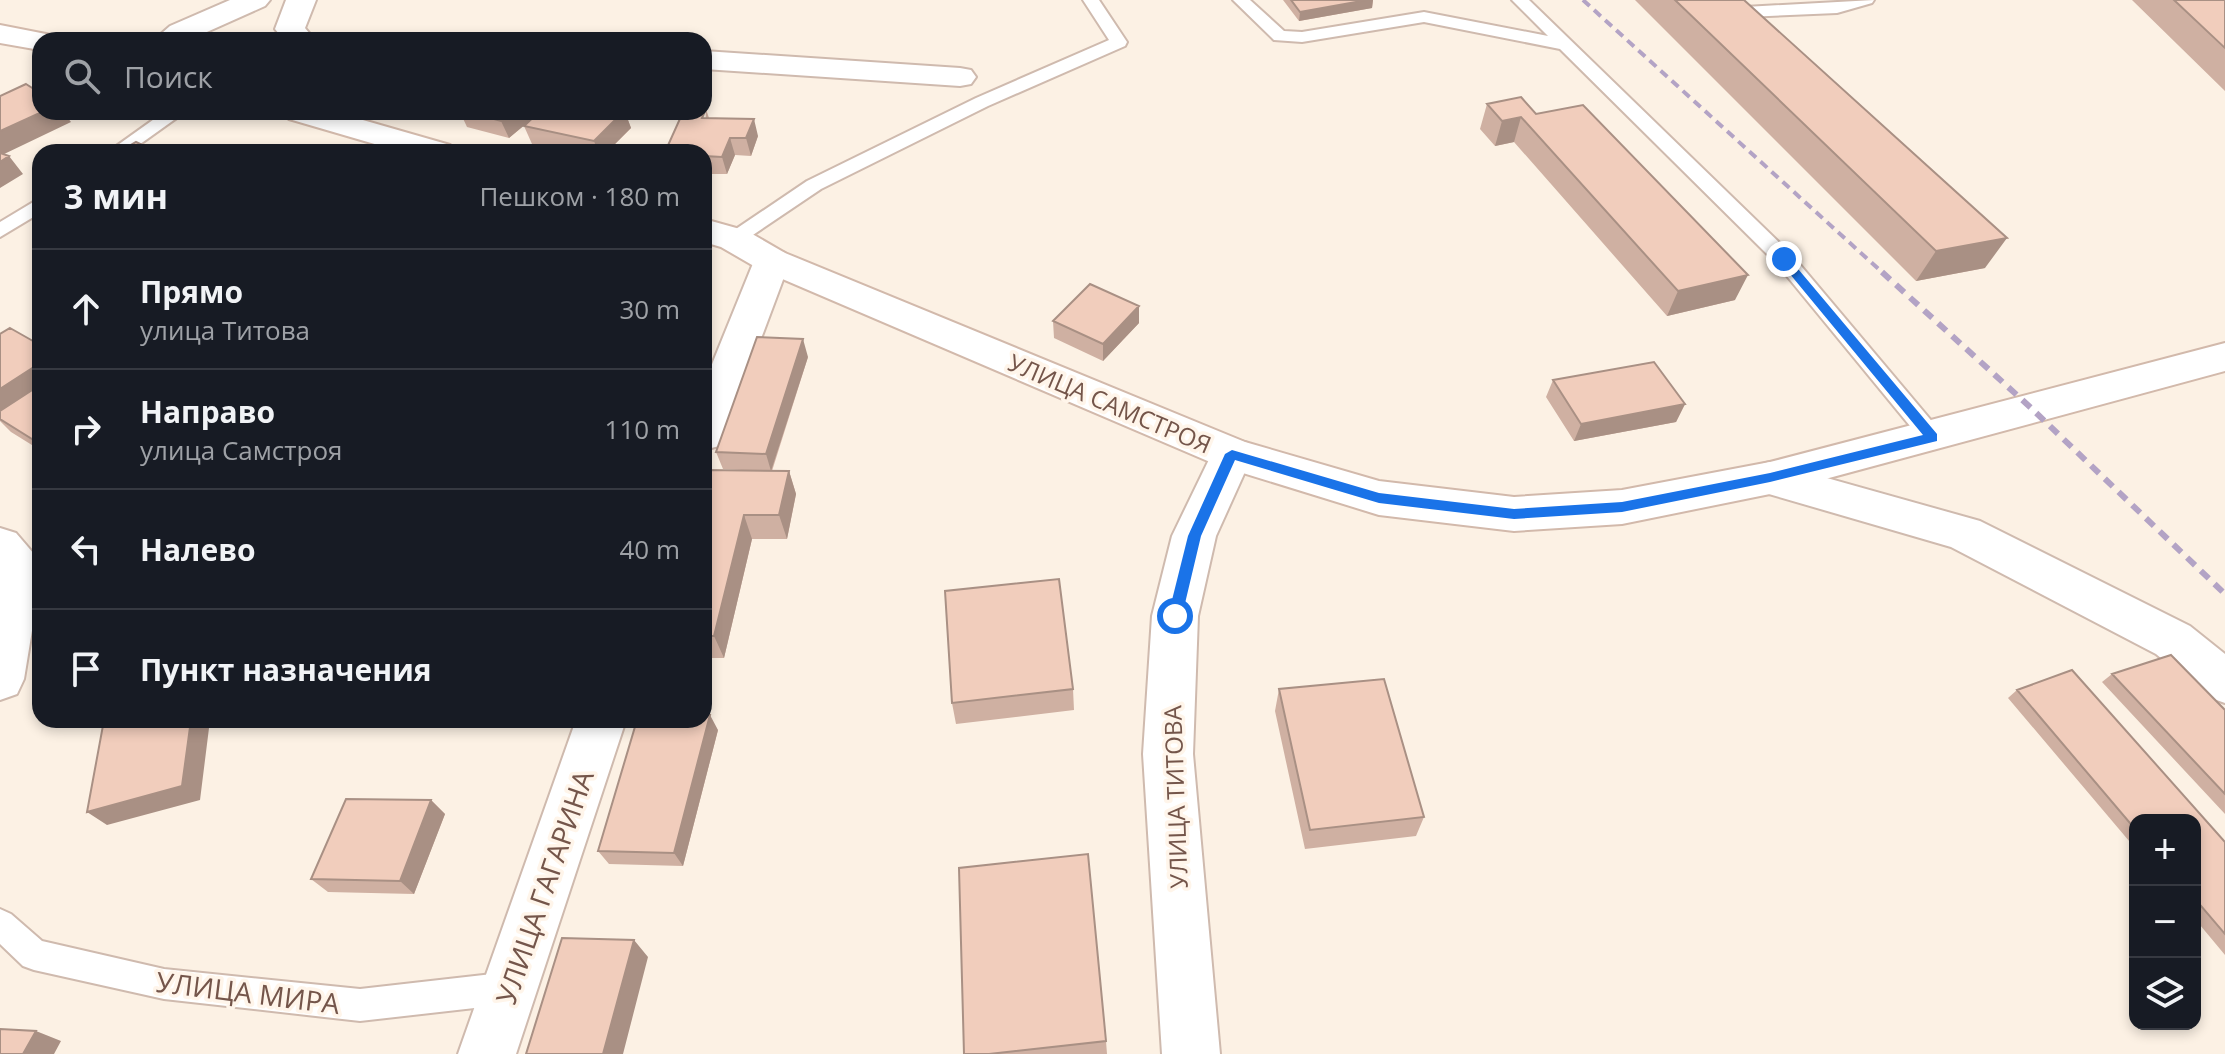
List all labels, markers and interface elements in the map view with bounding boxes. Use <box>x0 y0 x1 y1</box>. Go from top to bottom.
search box <box>32 32 712 120</box>
icon: search <box>60 54 104 98</box>
text: Поиск <box>124 56 213 97</box>
text: 3 мин <box>64 173 168 219</box>
text: Пешком · 180 m <box>479 178 680 214</box>
route end <box>1766 241 1802 277</box>
text: Прямо <box>140 271 243 312</box>
icon: ahead <box>64 287 108 331</box>
text: 30 m <box>619 291 680 327</box>
text: улица Титова <box>140 312 310 348</box>
street label: УЛИЦА САМСТРОЯ <box>1003 345 1217 461</box>
text: Направо <box>140 391 275 432</box>
icon: right <box>64 407 108 451</box>
text: 110 m <box>605 411 680 447</box>
text: улица Самстроя <box>140 432 342 468</box>
icon: left <box>64 527 108 571</box>
text: Налево <box>140 529 256 570</box>
text: 40 m <box>619 531 680 567</box>
route start <box>1157 598 1193 634</box>
icon: arrive <box>64 647 108 691</box>
text: Пункт назначения <box>140 649 432 690</box>
street label: УЛИЦА ТИТОВА <box>1155 704 1195 889</box>
street label: УЛИЦА ГАГАРИНА <box>486 765 602 1009</box>
map controls <box>2129 814 2201 1030</box>
button: + <box>2129 814 2201 886</box>
button: − <box>2129 886 2201 958</box>
button: layers <box>2129 958 2201 1030</box>
street label: УЛИЦА МИРА <box>154 962 342 1022</box>

